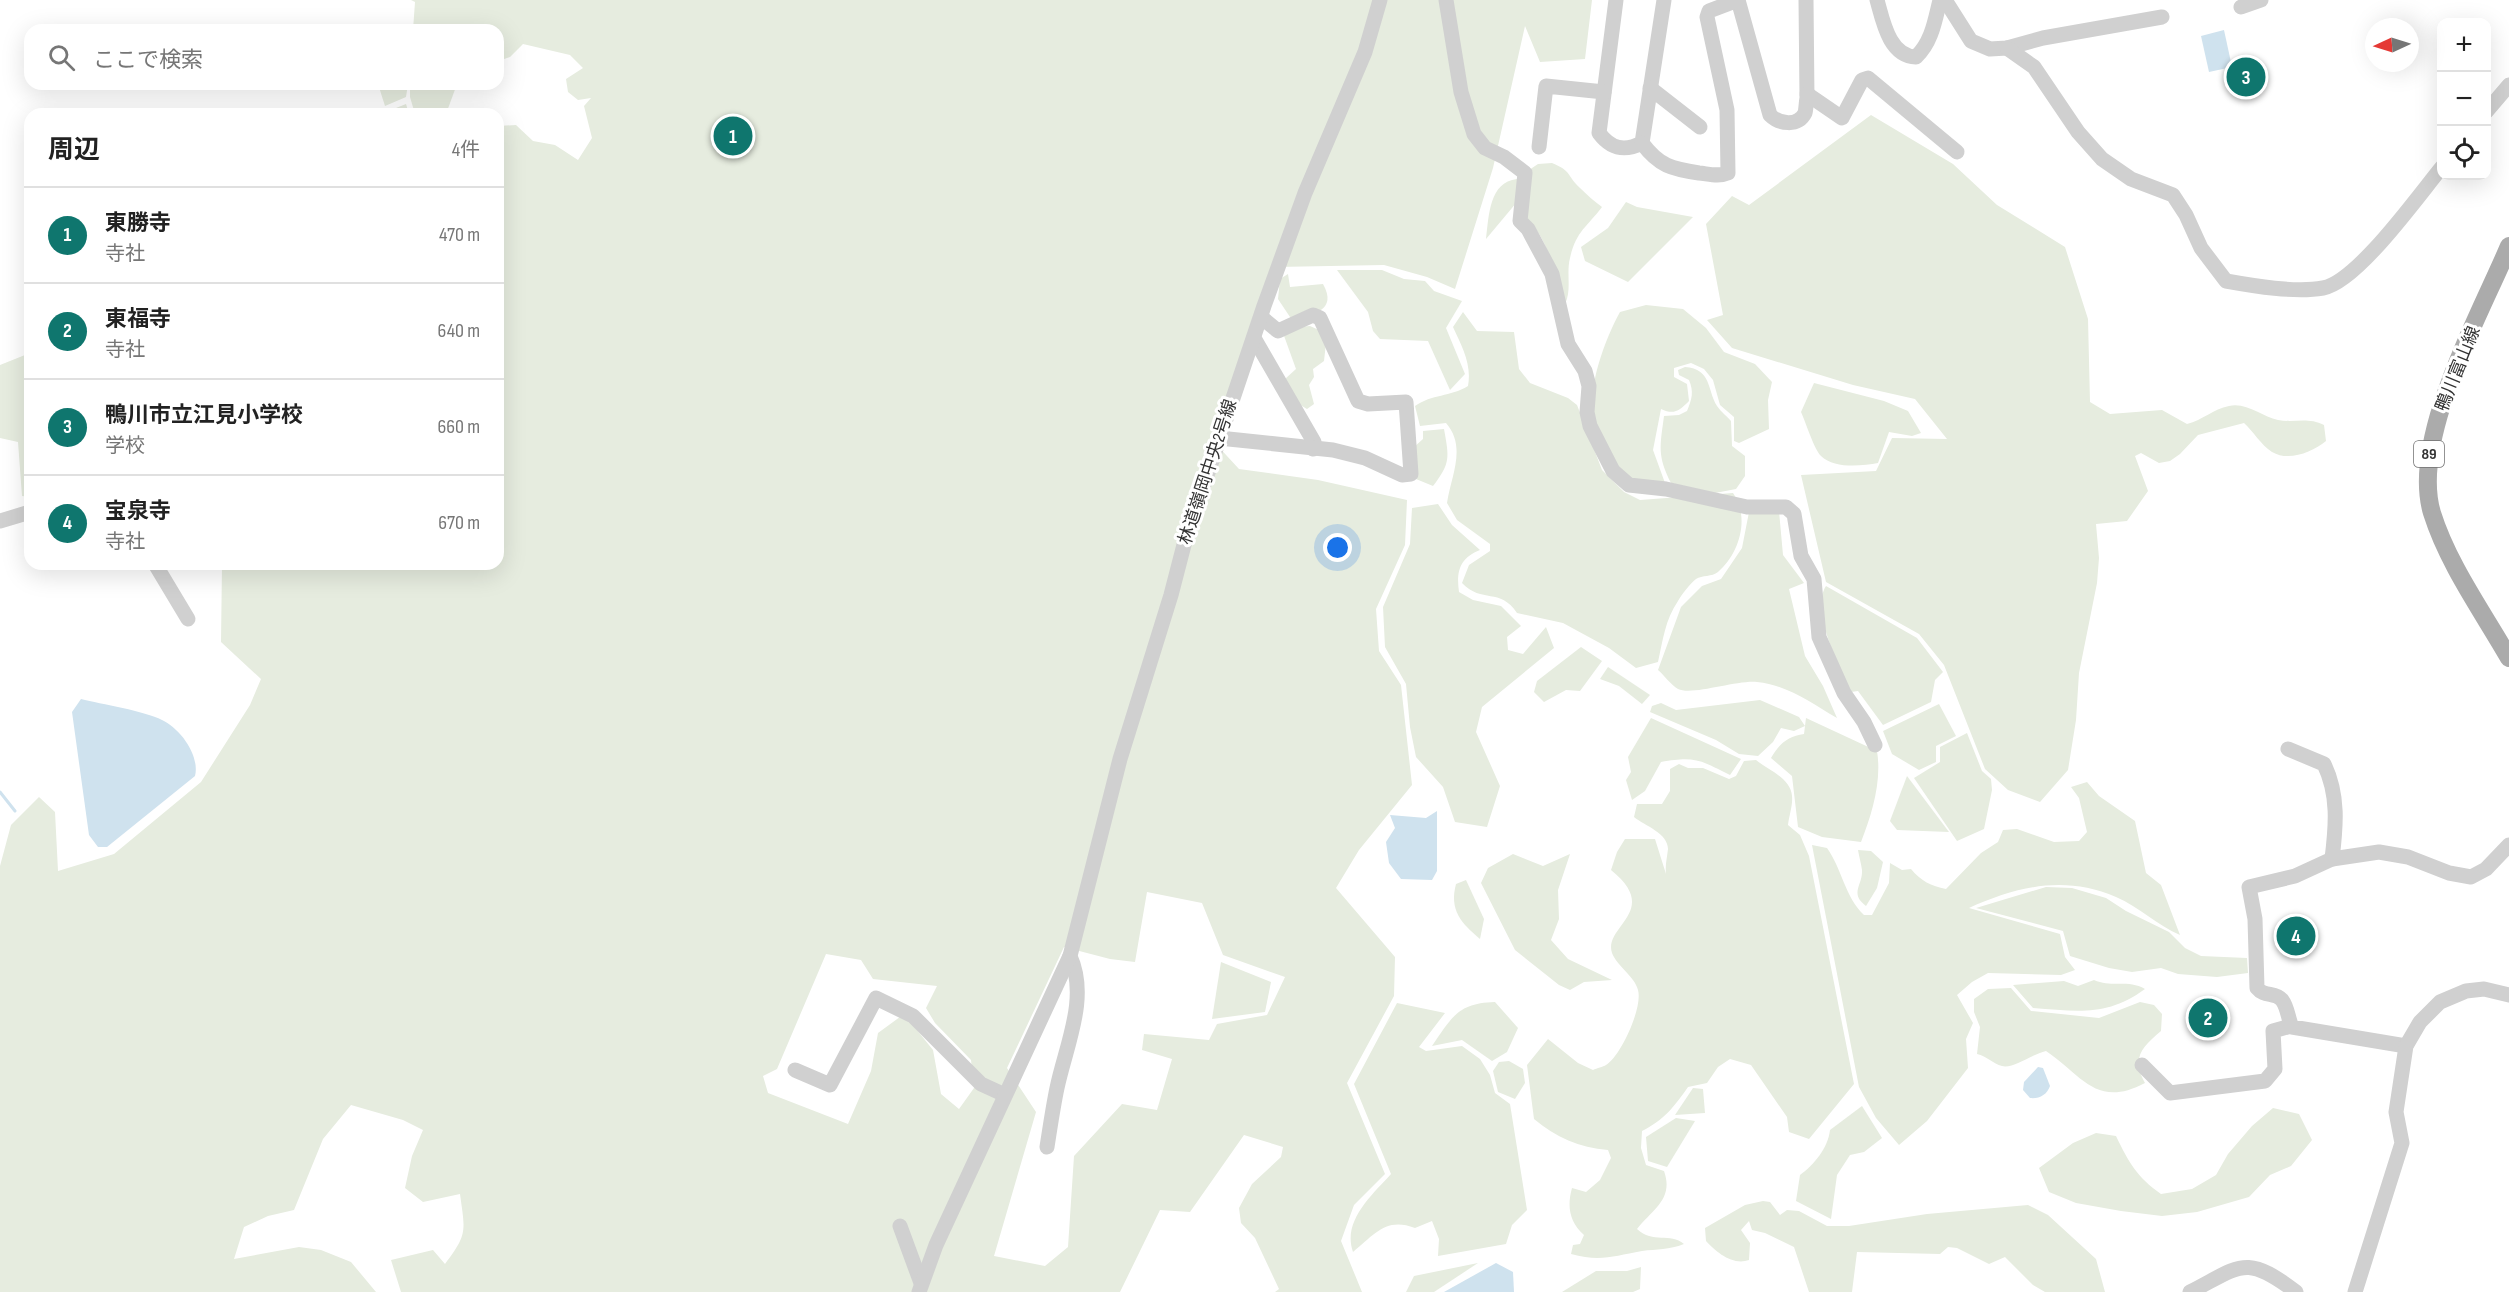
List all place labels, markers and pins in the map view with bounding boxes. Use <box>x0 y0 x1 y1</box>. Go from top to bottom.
pin: 3 <box>2226 54 2266 100</box>
pin: 1 <box>714 114 752 158</box>
pin: 4 <box>2276 914 2316 958</box>
pin: 2 <box>2188 996 2228 1040</box>

